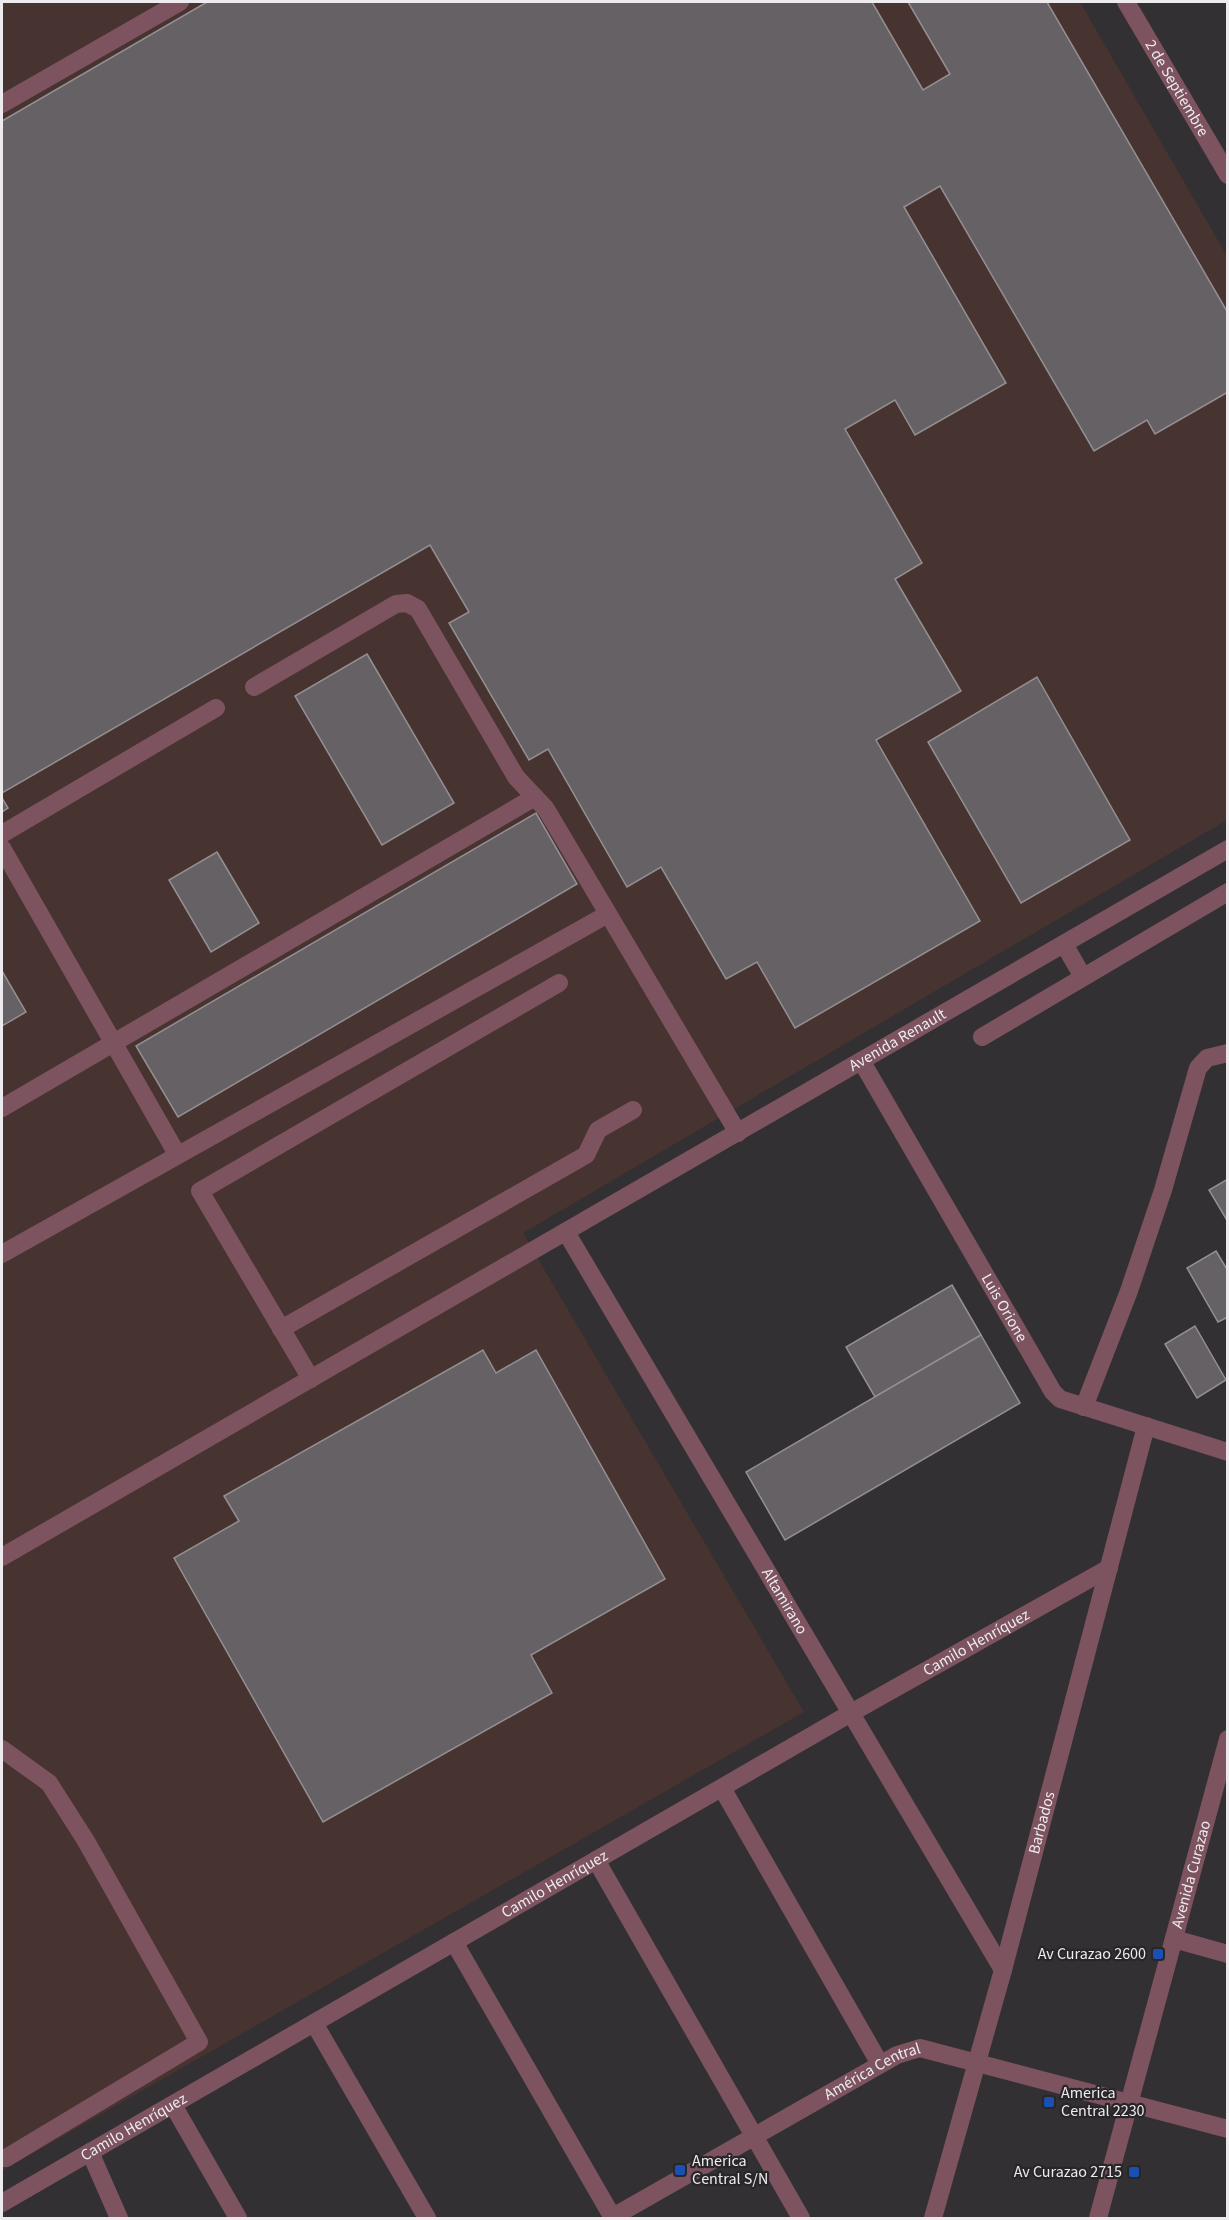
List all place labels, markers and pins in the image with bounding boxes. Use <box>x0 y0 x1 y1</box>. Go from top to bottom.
place label: Av Curazao 2600 <box>1038 1943 1146 1965</box>
marker: Av Curazao 2600 <box>1151 1947 1165 1961</box>
place label: America Central 2230 <box>1061 2082 1145 2122</box>
marker: America Central 2230 <box>1042 2095 1056 2109</box>
place label: America Central S/N <box>692 2150 768 2190</box>
place label: Av Curazao 2715 <box>1014 2161 1122 2183</box>
marker: America Central S/N <box>673 2163 687 2177</box>
marker: Av Curazao 2715 <box>1127 2165 1141 2179</box>

